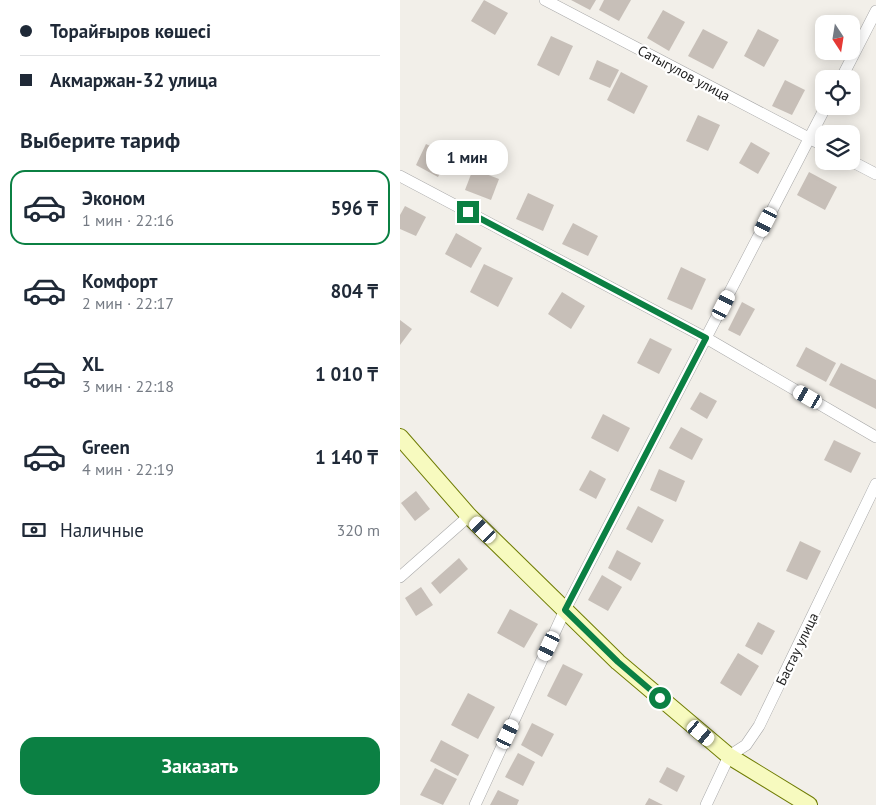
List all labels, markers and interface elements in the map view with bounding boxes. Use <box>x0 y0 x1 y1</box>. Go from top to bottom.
north arrow <box>815 15 860 60</box>
map controls <box>815 15 860 170</box>
text: Торайғыров көшесі <box>50 19 211 43</box>
street label: Сатыгулов улица <box>635 41 733 105</box>
text: Акмаржан-32 улица <box>50 68 217 92</box>
button: locate <box>815 70 860 115</box>
button: layers <box>815 125 860 170</box>
text: Выберите тариф <box>20 126 180 154</box>
callout: 1 мин <box>427 140 509 174</box>
text: 1 мин <box>446 147 488 167</box>
icon: car <box>22 185 67 230</box>
text: Эконом <box>82 186 145 210</box>
text: 596 ₸ <box>330 196 378 220</box>
route end <box>457 201 479 223</box>
car <box>752 205 779 239</box>
text: 1 мин · 22:16 <box>82 210 174 230</box>
icon: car <box>22 268 67 313</box>
text: Комфорт <box>82 269 158 293</box>
text: 804 ₸ <box>330 279 378 303</box>
car <box>710 288 737 322</box>
text: 2 мин · 22:17 <box>82 293 174 313</box>
icon: car <box>22 351 67 396</box>
text: XL <box>82 352 104 376</box>
text: 1 010 ₸ <box>315 362 378 386</box>
text: 3 мин · 22:18 <box>82 376 174 396</box>
car <box>791 383 824 411</box>
icon: car <box>22 434 67 479</box>
text: Green <box>82 435 130 459</box>
text: 1 140 ₸ <box>315 445 378 469</box>
text: 4 мин · 22:19 <box>82 459 174 479</box>
car <box>467 514 498 546</box>
icon: cash <box>20 516 48 544</box>
text: Наличные <box>60 518 144 542</box>
text: 320 m <box>337 520 380 540</box>
street label: Бастау улица <box>772 610 822 688</box>
car <box>535 629 562 663</box>
route start <box>649 687 671 709</box>
car <box>494 717 521 751</box>
car <box>684 718 717 748</box>
button: Заказать <box>20 737 380 795</box>

